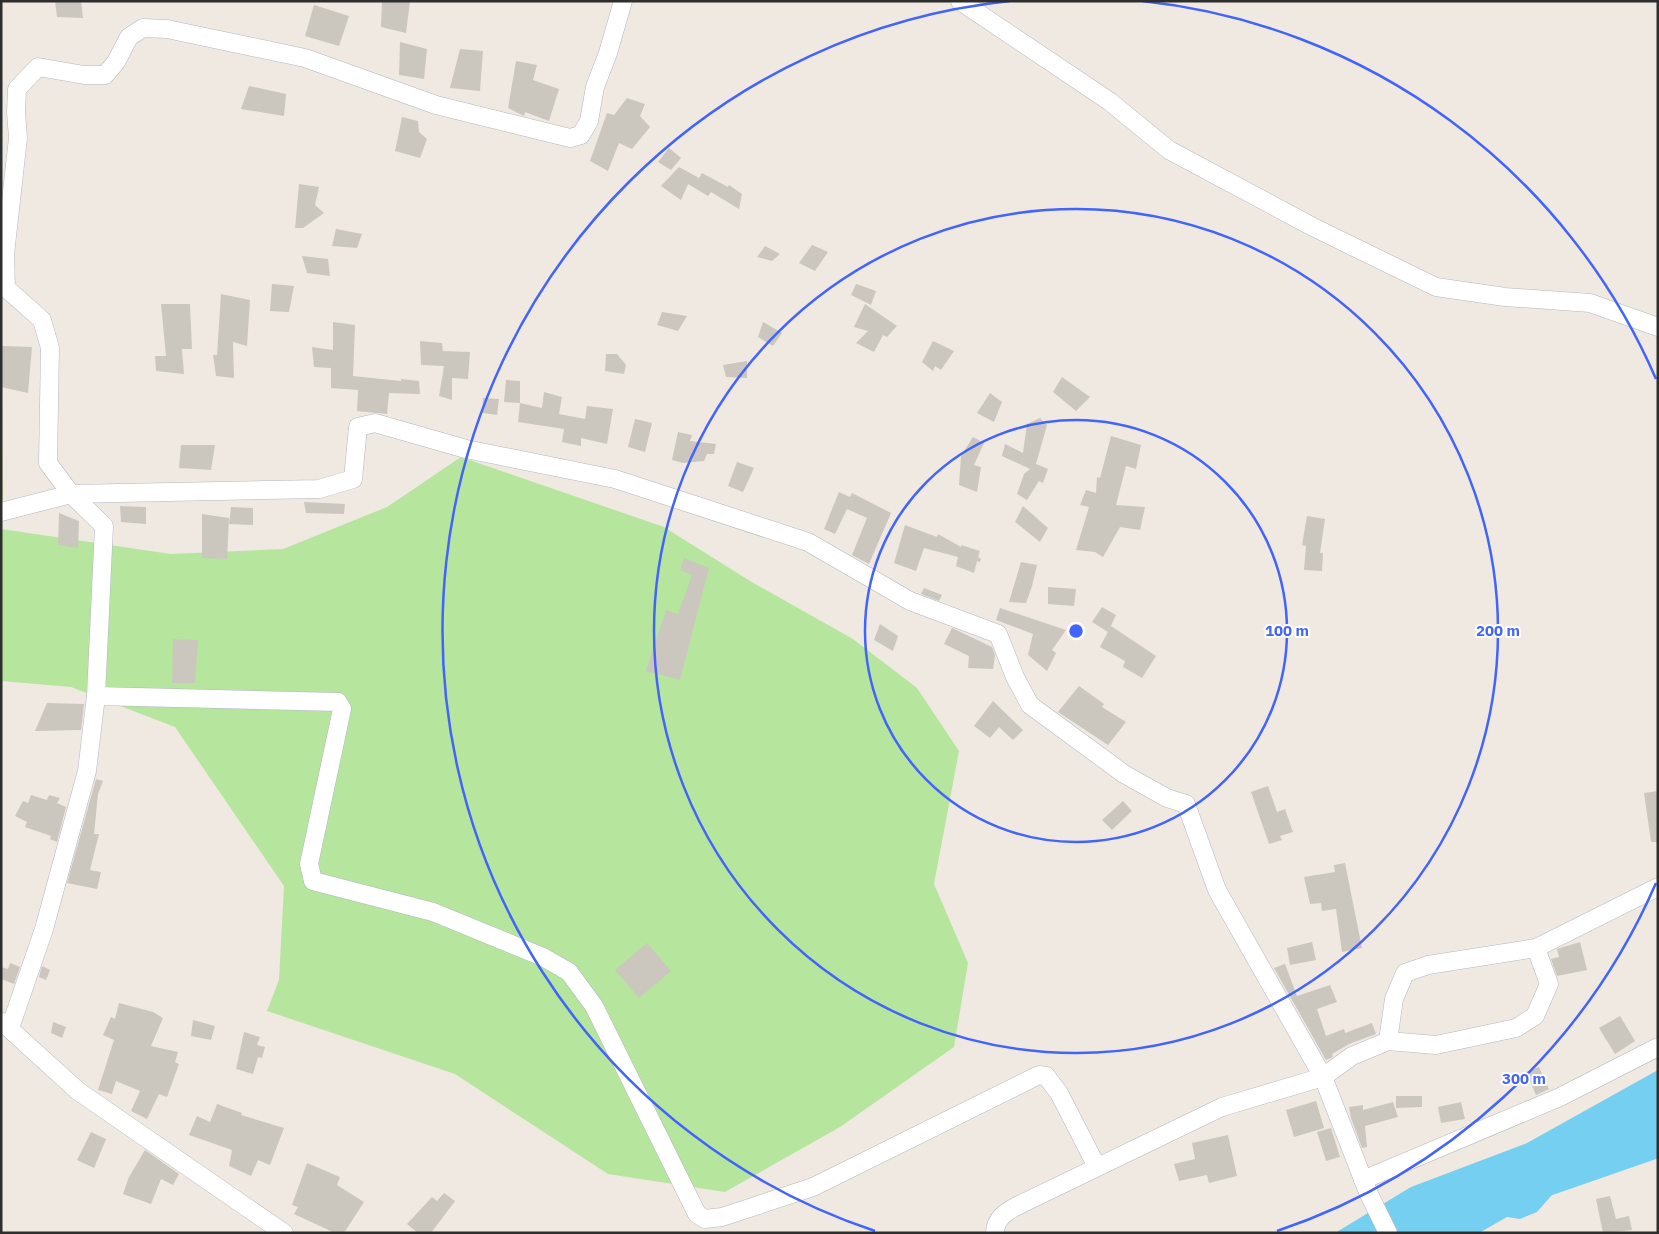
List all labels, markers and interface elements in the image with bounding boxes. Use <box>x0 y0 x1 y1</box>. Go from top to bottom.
text: 100 m <box>1265 621 1309 640</box>
text: 200 m <box>1476 621 1520 640</box>
centre of rings <box>1067 622 1085 640</box>
text: 300 m <box>1502 1069 1546 1088</box>

